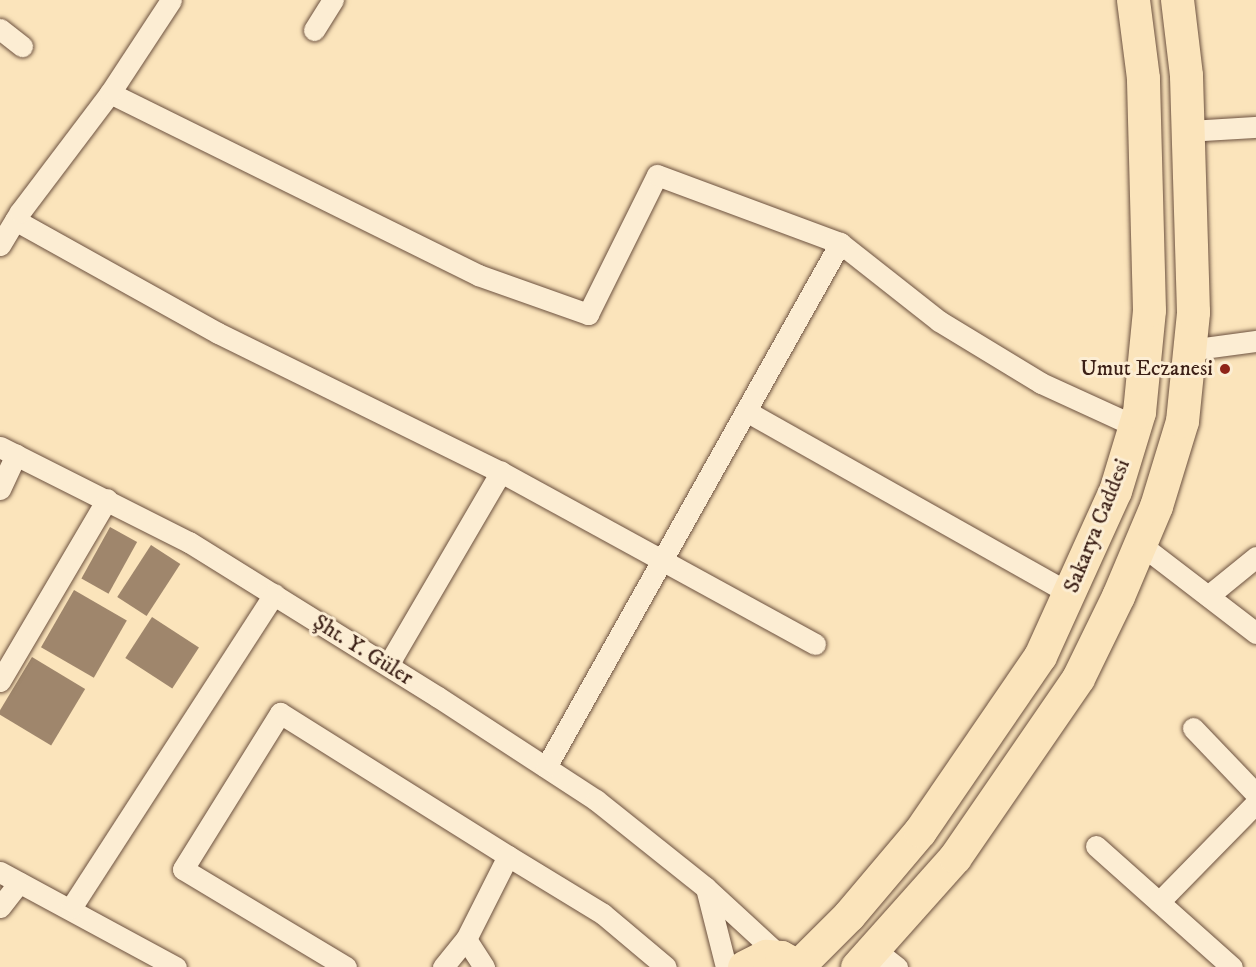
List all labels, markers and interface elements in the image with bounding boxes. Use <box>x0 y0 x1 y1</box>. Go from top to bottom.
place label: Umut Eczanesi <box>1080 356 1213 382</box>
marker: Umut Eczanesi <box>1218 362 1232 376</box>
street label: Sakarya Caddesi <box>1058 455 1136 597</box>
street label: Şht. Y. Güler <box>308 609 418 691</box>

